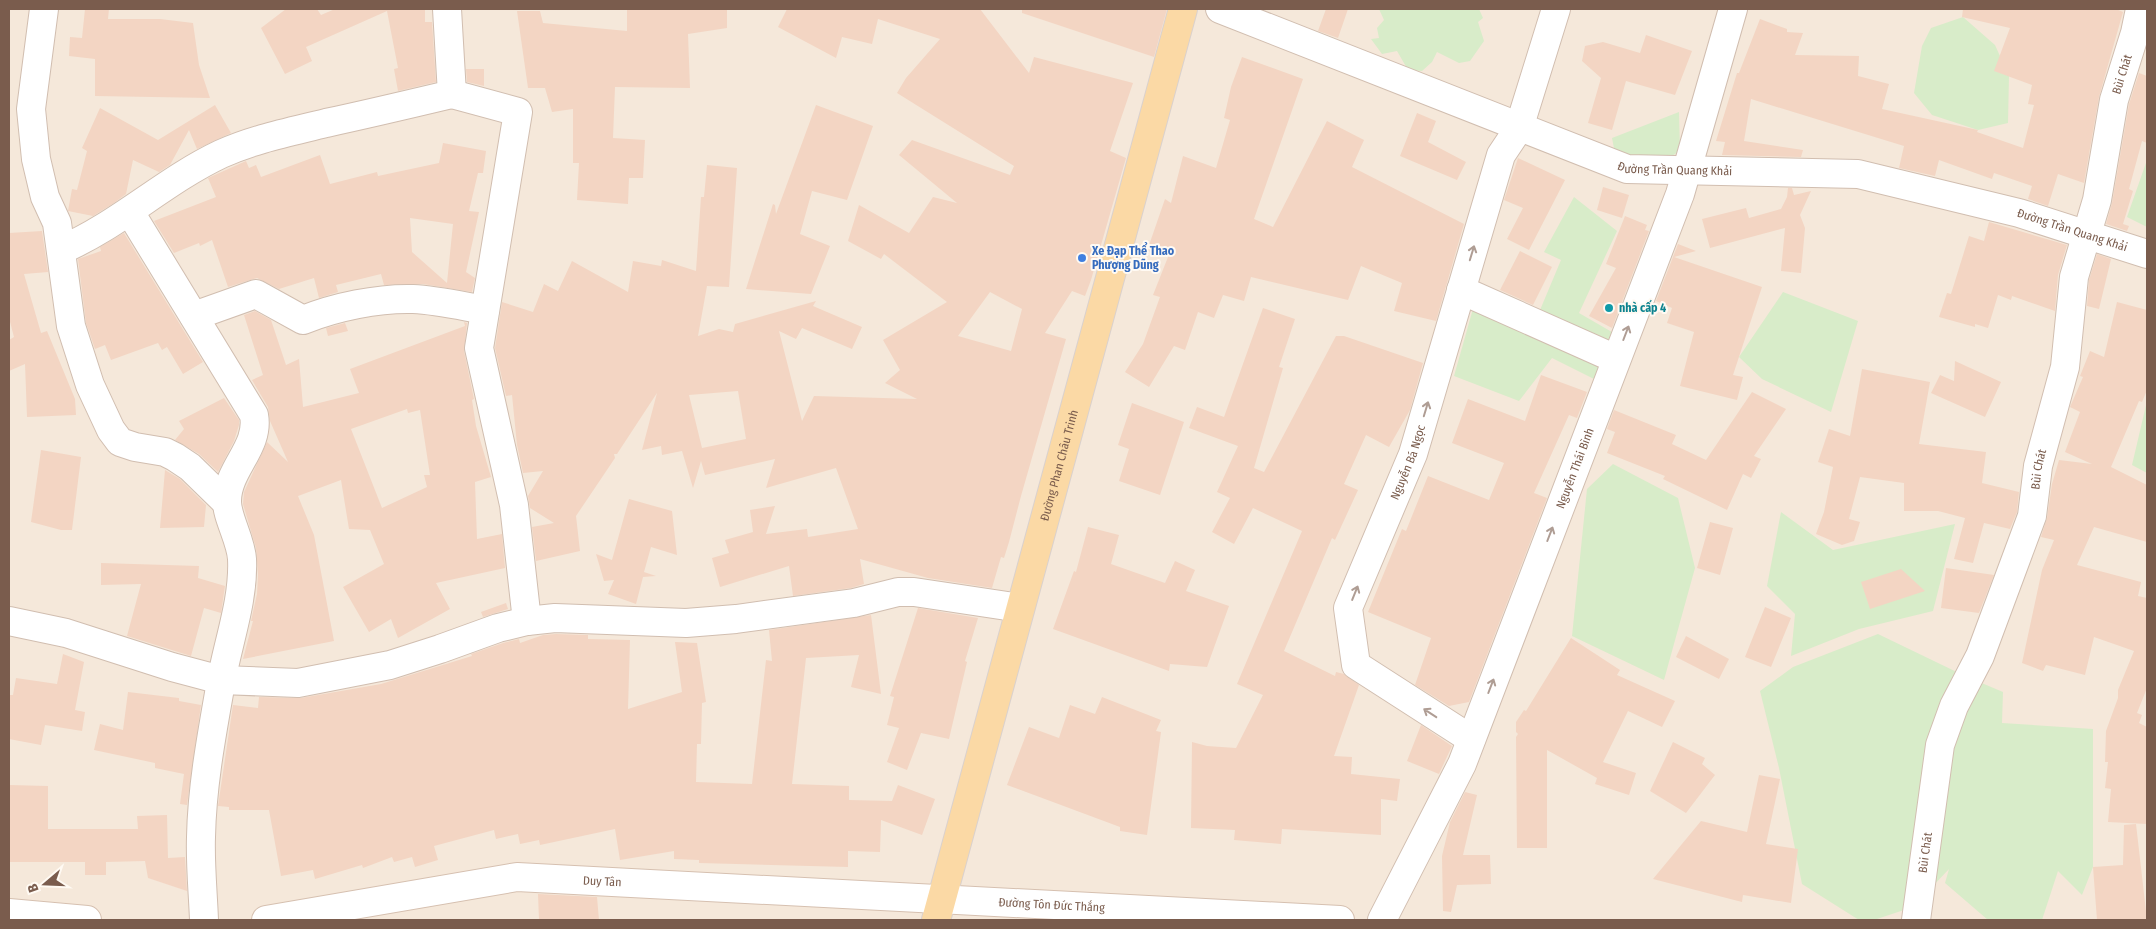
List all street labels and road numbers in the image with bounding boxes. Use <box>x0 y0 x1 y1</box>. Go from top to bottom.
street label: Bùi Chát <box>2109 53 2135 96</box>
street label: Đường Trần Quang Khải <box>1615 159 1732 178</box>
street label: Đường Trần Quang Khải <box>2015 206 2129 254</box>
street label: Đường Phan Châu Trinh <box>1037 408 1081 523</box>
street label: Nguyễn Bá Ngọc <box>1388 423 1428 502</box>
street label: Nguyễn Thái Bình <box>1553 426 1597 511</box>
street label: Bùi Chát <box>2028 447 2049 490</box>
street label: Bùi Chát <box>1916 831 1935 874</box>
street label: Duy Tân <box>583 873 622 889</box>
street label: Đường Tôn Đức Thắng <box>998 895 1105 915</box>

